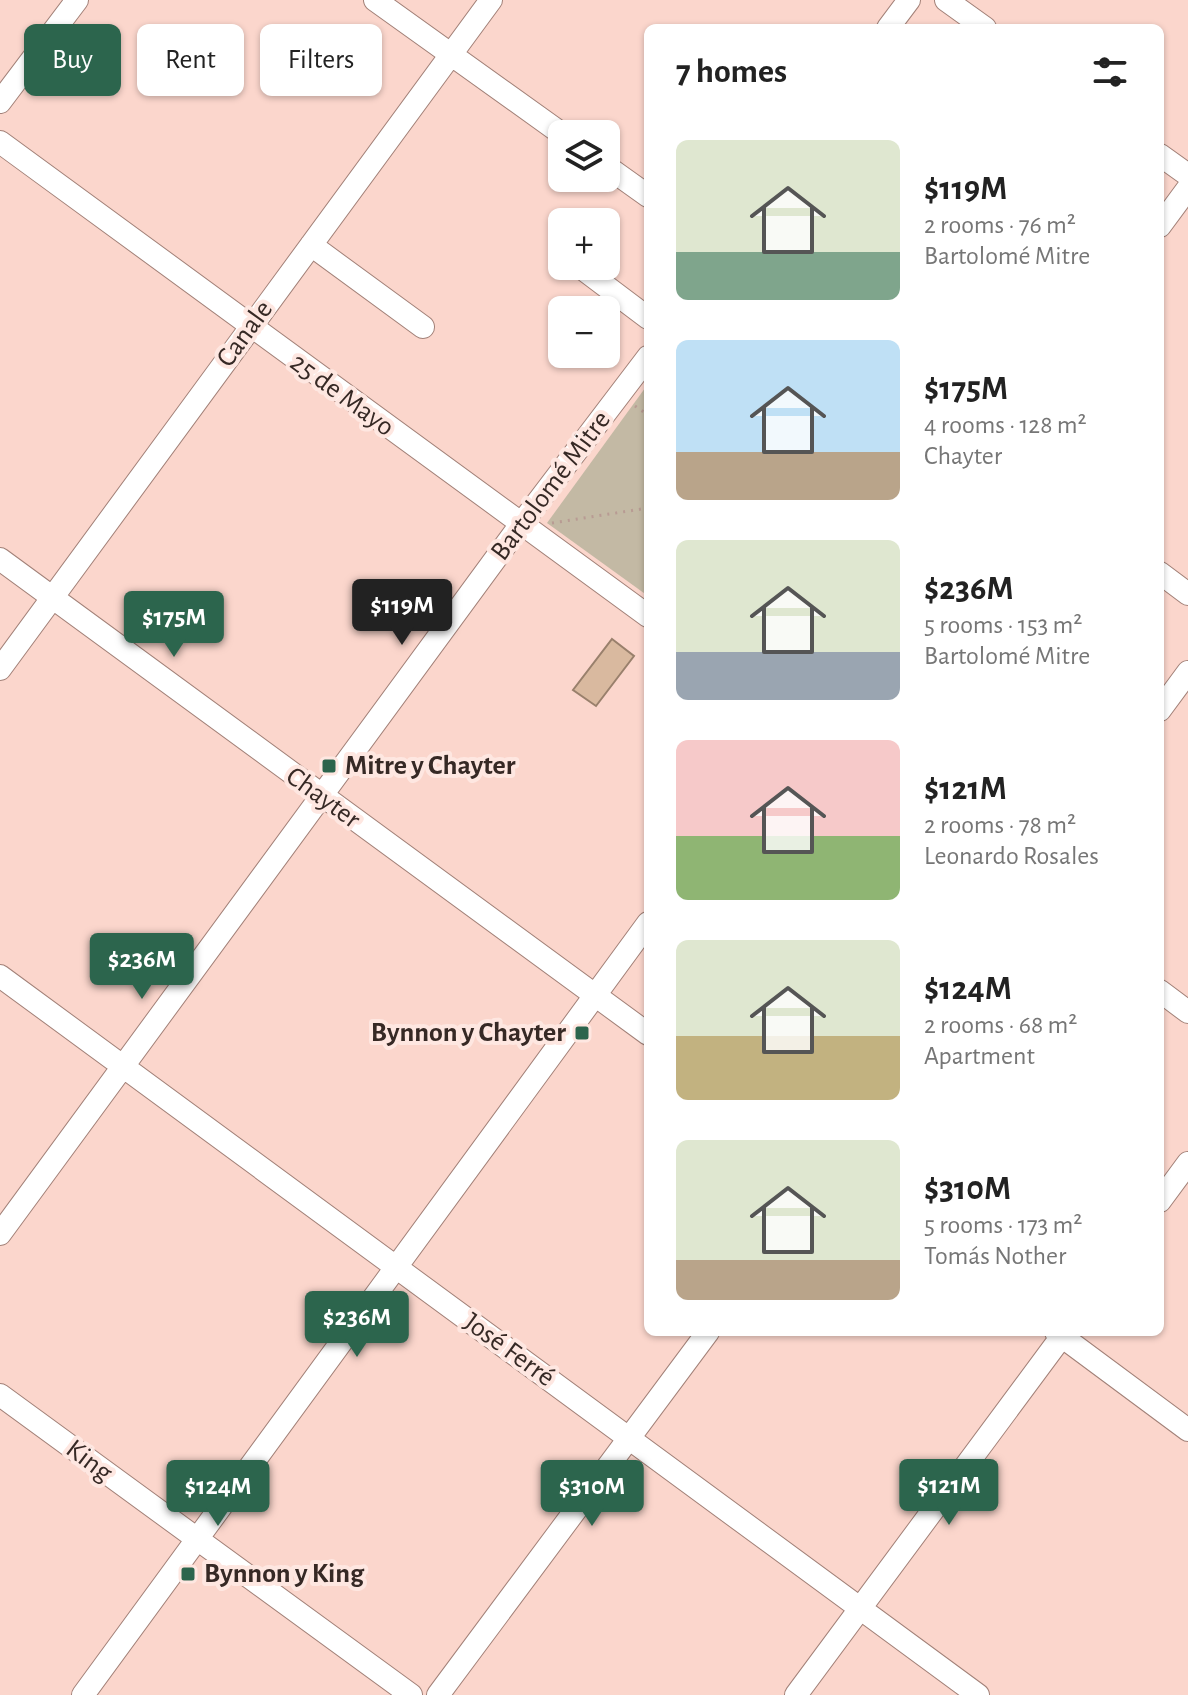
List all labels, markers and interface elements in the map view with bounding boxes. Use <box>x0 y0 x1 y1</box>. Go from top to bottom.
chip: Buy <box>24 24 121 96</box>
chip: Rent <box>137 24 244 96</box>
chip: Filters <box>260 24 382 96</box>
icon: filters <box>1088 50 1132 94</box>
text: 7 homes <box>676 55 787 89</box>
map controls <box>548 120 620 368</box>
button: layers <box>548 120 620 192</box>
icon: home <box>740 172 836 268</box>
text: $119M <box>924 172 1007 206</box>
button: + <box>548 208 620 280</box>
text: 2 rooms · 76 m² <box>924 212 1076 238</box>
text: Bartolomé Mitre <box>924 243 1090 269</box>
street label: Canale <box>212 296 278 372</box>
button: − <box>548 296 620 368</box>
street label: 25 de Mayo <box>285 348 399 442</box>
icon: home <box>740 372 836 468</box>
text: $175M <box>924 372 1008 406</box>
street label: Bartolomé Mitre <box>486 406 616 566</box>
text: 4 rooms · 128 m² <box>924 412 1087 438</box>
text: Chayter <box>924 443 1002 469</box>
icon: home <box>740 572 836 668</box>
text: $236M <box>924 572 1014 606</box>
pin: $119M <box>346 579 458 647</box>
pin: $175M <box>118 591 230 659</box>
text: $119M <box>370 592 434 618</box>
text: $175M <box>142 604 206 630</box>
text: 5 rooms · 153 m² <box>924 612 1082 638</box>
text: Bartolomé Mitre <box>924 643 1090 669</box>
place label: Mitre y Chayter <box>345 752 516 780</box>
marker: Mitre y Chayter <box>320 757 338 775</box>
street label: Chayter <box>281 762 365 834</box>
icon: home <box>740 772 836 868</box>
text: $121M <box>924 772 1007 806</box>
text: 2 rooms · 78 m² <box>924 812 1076 838</box>
text: Leonardo Rosales <box>924 843 1099 869</box>
pin: $236M <box>86 933 198 1001</box>
text: $236M <box>108 946 176 972</box>
icon: home <box>740 972 836 1068</box>
text: $124M <box>924 972 1012 1006</box>
text: 2 rooms · 68 m² <box>924 1012 1077 1038</box>
place label: Bynnon y Chayter <box>371 1019 566 1047</box>
marker: Bynnon y Chayter <box>573 1024 591 1042</box>
text: Apartment <box>924 1043 1035 1069</box>
icon: home <box>740 1172 836 1268</box>
text: $310M <box>924 1172 1011 1206</box>
text: 5 rooms · 173 m² <box>924 1212 1082 1238</box>
text: Tomás Nother <box>924 1243 1066 1269</box>
pin: $236M <box>301 1291 413 1359</box>
text: $236M <box>323 1304 391 1330</box>
street label: José Ferré <box>458 1308 560 1392</box>
street label: King <box>61 1435 118 1487</box>
pin: $121M <box>893 1459 1005 1527</box>
pin: $124M <box>162 1460 274 1528</box>
pin: $310M <box>536 1460 648 1528</box>
text: $121M <box>917 1472 981 1498</box>
text: $124M <box>184 1473 252 1499</box>
text: $310M <box>559 1473 625 1499</box>
place label: Bynnon y King <box>204 1560 365 1588</box>
marker: Bynnon y King <box>179 1565 197 1583</box>

